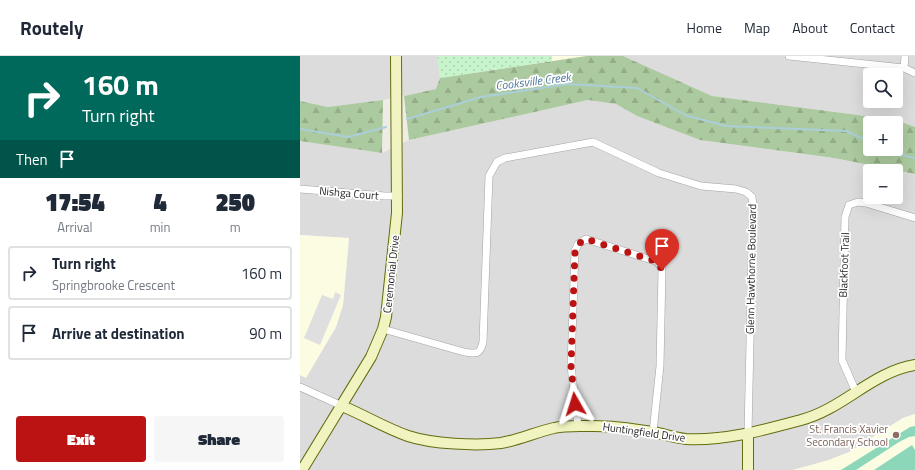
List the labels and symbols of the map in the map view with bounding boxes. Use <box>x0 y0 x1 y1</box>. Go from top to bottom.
water label: Cooksville Creek <box>494 67 573 95</box>
street label: Nishga Court <box>319 182 380 204</box>
street label: Glenn Hawthorne Boulevard <box>742 204 760 334</box>
pin <box>645 229 679 270</box>
street label: Blackfoot Trail <box>835 232 853 298</box>
street label: Ceremonial Drive <box>379 234 403 314</box>
position arrow <box>554 383 596 425</box>
street label: Huntingfield Drive <box>602 418 687 446</box>
place label: St. Francis Xavier Secondary School <box>806 421 888 450</box>
marker: St. Francis Xavier Secondary School <box>891 430 901 440</box>

